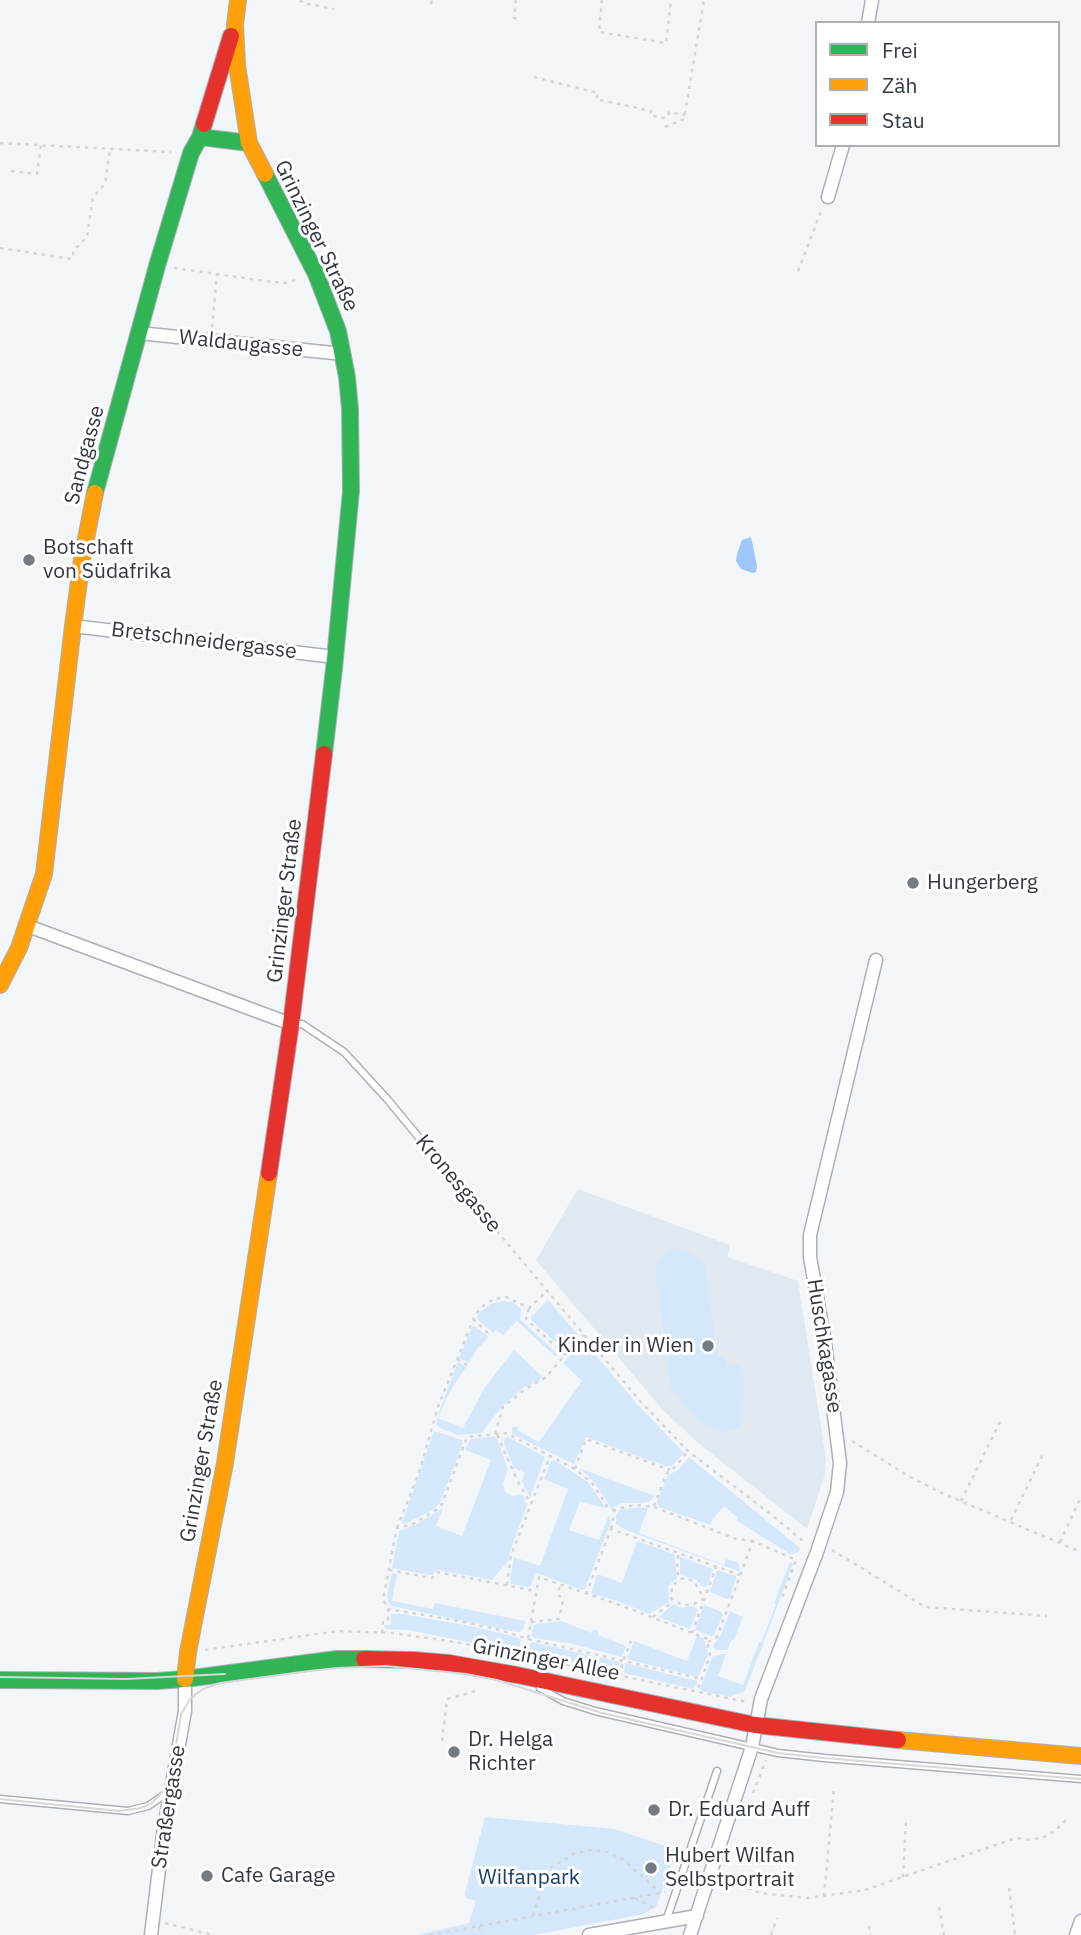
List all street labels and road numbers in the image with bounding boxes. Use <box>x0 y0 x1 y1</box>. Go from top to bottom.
street label: Grinzinger Straße <box>269 156 363 316</box>
street label: Waldaugasse <box>178 325 304 363</box>
street label: Sandgasse <box>60 403 110 507</box>
street label: Bretschneidergasse <box>110 617 298 665</box>
street label: Grinzinger Straße <box>262 818 308 984</box>
street label: Kronesgasse <box>410 1130 506 1238</box>
street label: Huschkagasse <box>801 1277 847 1415</box>
street label: Grinzinger Straße <box>175 1378 229 1544</box>
street label: Grinzinger Allee <box>470 1633 622 1687</box>
street label: Straßergasse <box>147 1743 191 1871</box>

